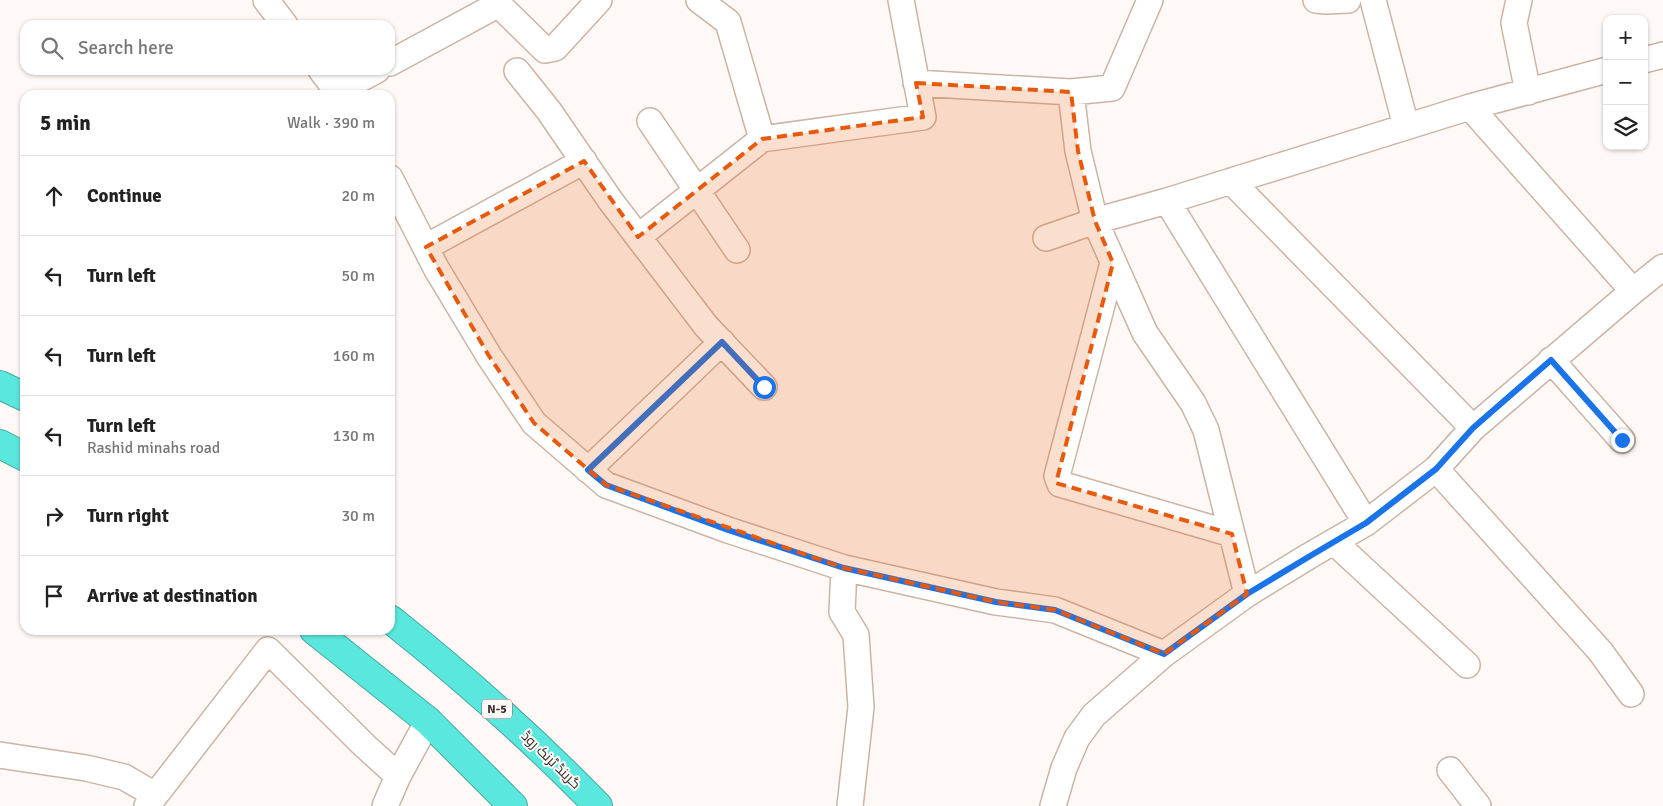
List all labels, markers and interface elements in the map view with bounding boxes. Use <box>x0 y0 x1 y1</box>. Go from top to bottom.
map controls <box>1603 15 1648 150</box>
button: + <box>1603 15 1648 60</box>
search box <box>20 20 395 75</box>
icon: search <box>38 34 66 62</box>
text: Search here <box>78 36 174 60</box>
button: − <box>1603 60 1648 105</box>
button: layers <box>1603 105 1648 150</box>
text: 5 min <box>40 110 91 136</box>
text: Walk · 390 m <box>287 113 375 133</box>
icon: ahead <box>40 182 68 210</box>
text: Continue <box>87 184 162 208</box>
text: 20 m <box>341 186 375 206</box>
icon: left <box>40 262 68 290</box>
text: Turn left <box>87 264 156 288</box>
text: 50 m <box>341 266 375 286</box>
icon: left <box>40 342 68 370</box>
text: Turn left <box>87 344 156 368</box>
text: 160 m <box>333 346 375 366</box>
route start <box>753 376 776 399</box>
text: Turn left <box>87 414 156 438</box>
icon: left <box>40 422 68 450</box>
text: 130 m <box>333 426 375 446</box>
route end <box>1611 429 1634 452</box>
text: Rashid minahs road <box>87 438 220 458</box>
icon: right <box>40 502 68 530</box>
text: Turn right <box>87 504 169 528</box>
text: 30 m <box>341 506 375 526</box>
icon: arrive <box>40 582 68 610</box>
text: Arrive at destination <box>87 584 258 608</box>
road number: N-5 <box>482 700 512 719</box>
street label: گرینڈ ٹرنک روڈ <box>518 727 584 793</box>

